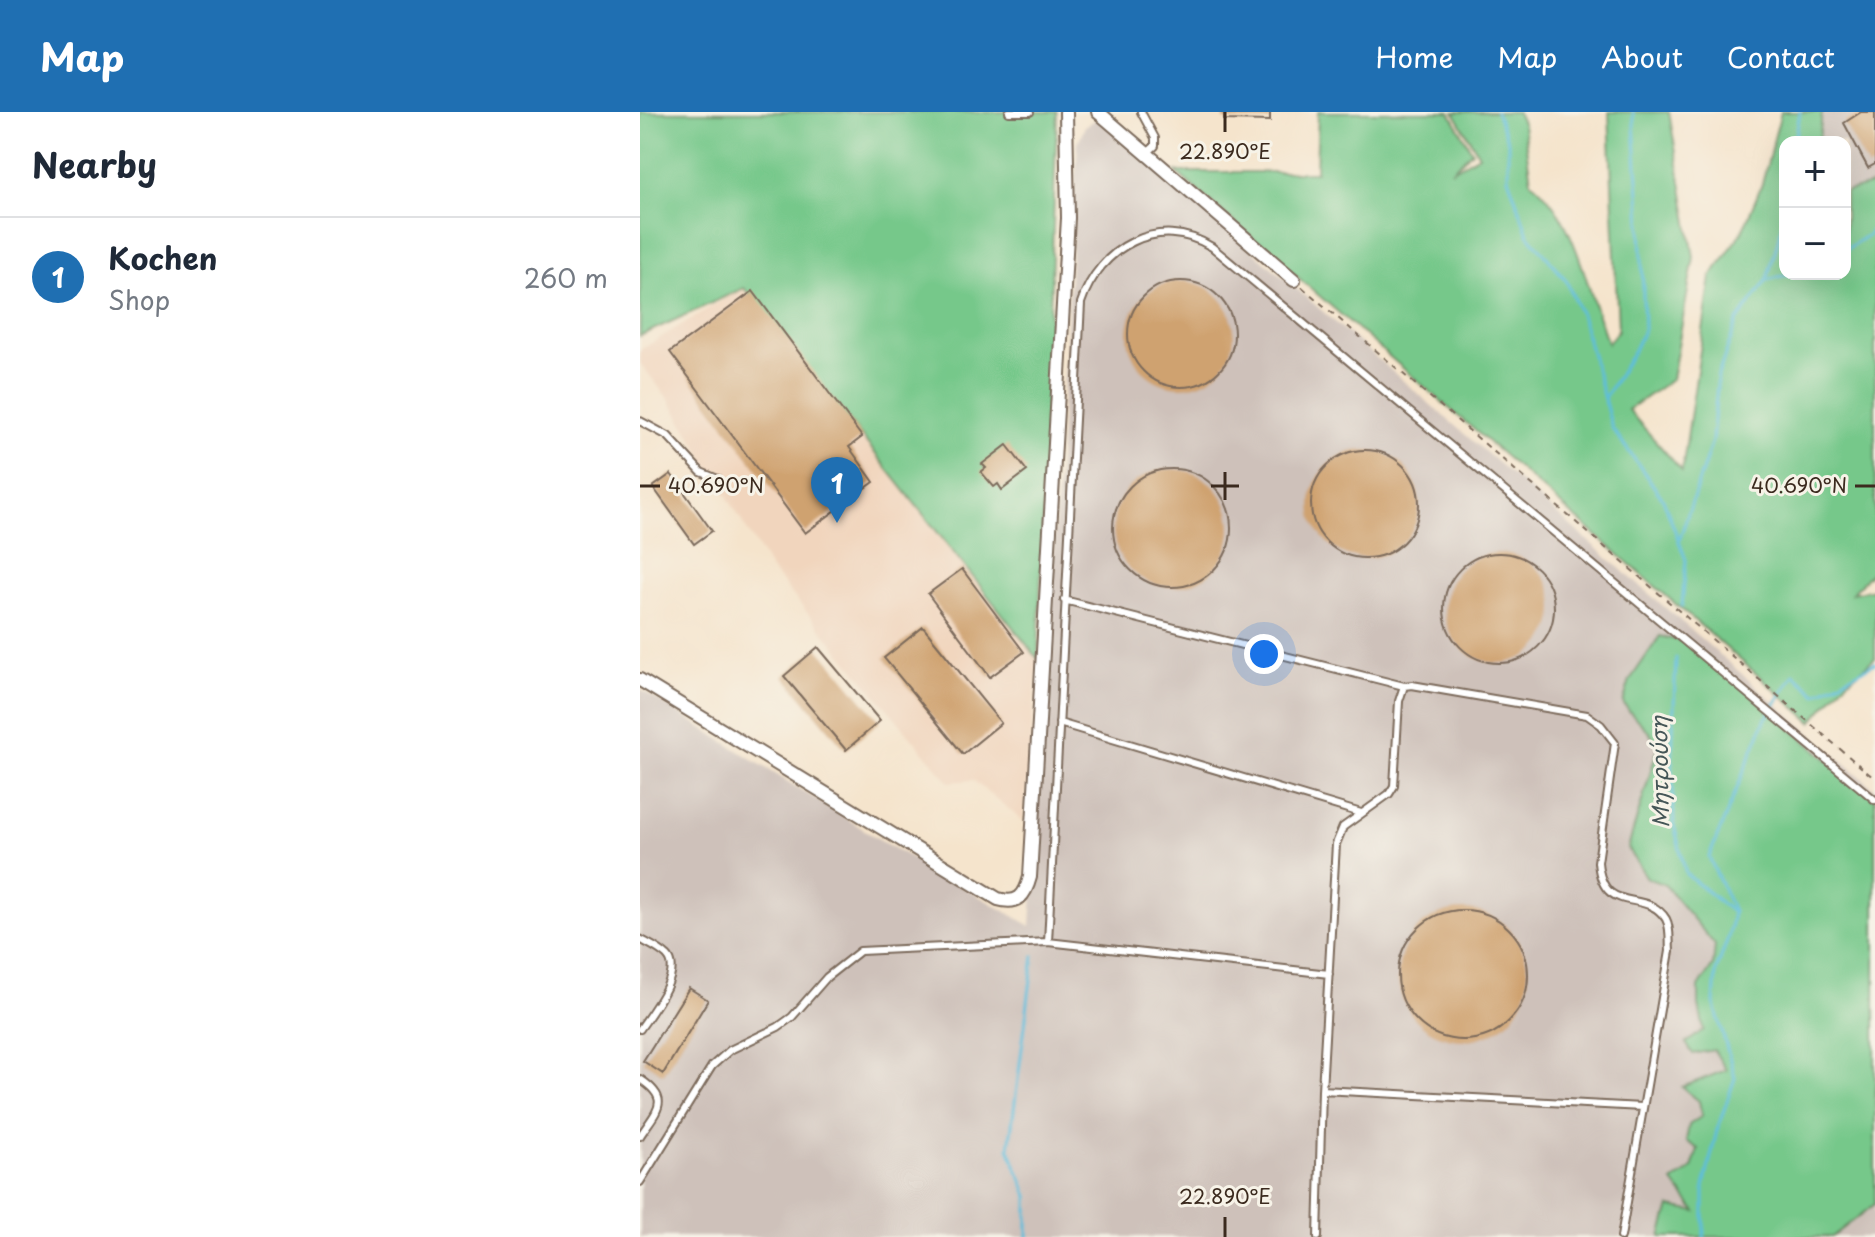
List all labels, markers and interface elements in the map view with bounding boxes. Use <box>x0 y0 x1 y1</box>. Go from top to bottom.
text: Map <box>40 28 124 85</box>
text: Home <box>1375 35 1453 78</box>
text: Map <box>1497 35 1557 78</box>
text: About <box>1601 35 1683 78</box>
text: Contact <box>1727 35 1835 78</box>
text: 22.890°E <box>1179 136 1271 166</box>
map controls <box>1779 136 1851 280</box>
button: + <box>1779 136 1851 208</box>
text: Nearby <box>32 138 157 190</box>
button: − <box>1779 208 1851 280</box>
text: Kochen <box>108 235 217 280</box>
text: 1 <box>52 258 64 297</box>
text: 260 m <box>524 258 608 297</box>
text: Shop <box>108 280 170 319</box>
pin: 1 <box>811 457 863 523</box>
text: 40.690°N <box>668 470 764 500</box>
text: 40.690°N <box>1751 470 1847 500</box>
your location <box>1244 634 1284 674</box>
water label: Μητρούση <box>1641 715 1676 828</box>
text: 22.890°E <box>1179 1181 1271 1211</box>

